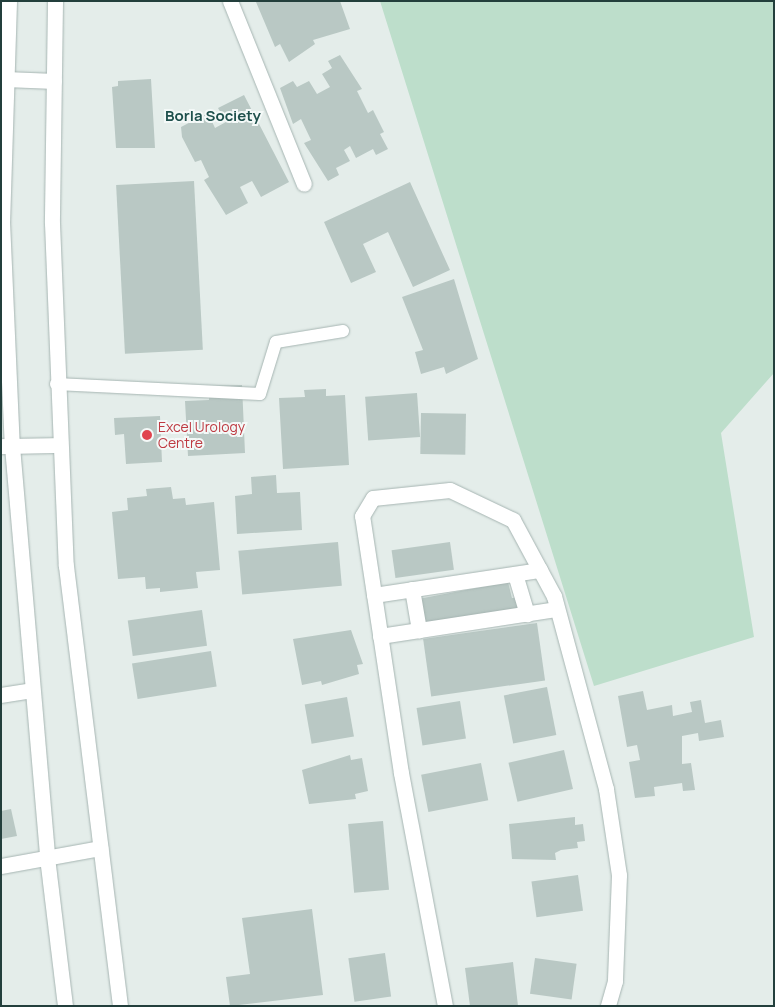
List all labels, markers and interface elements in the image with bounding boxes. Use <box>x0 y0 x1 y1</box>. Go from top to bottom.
district label: Borla Society <box>165 107 261 125</box>
place label: Excel Urology Centre <box>158 419 245 452</box>
marker: Excel Urology Centre <box>140 428 154 442</box>

